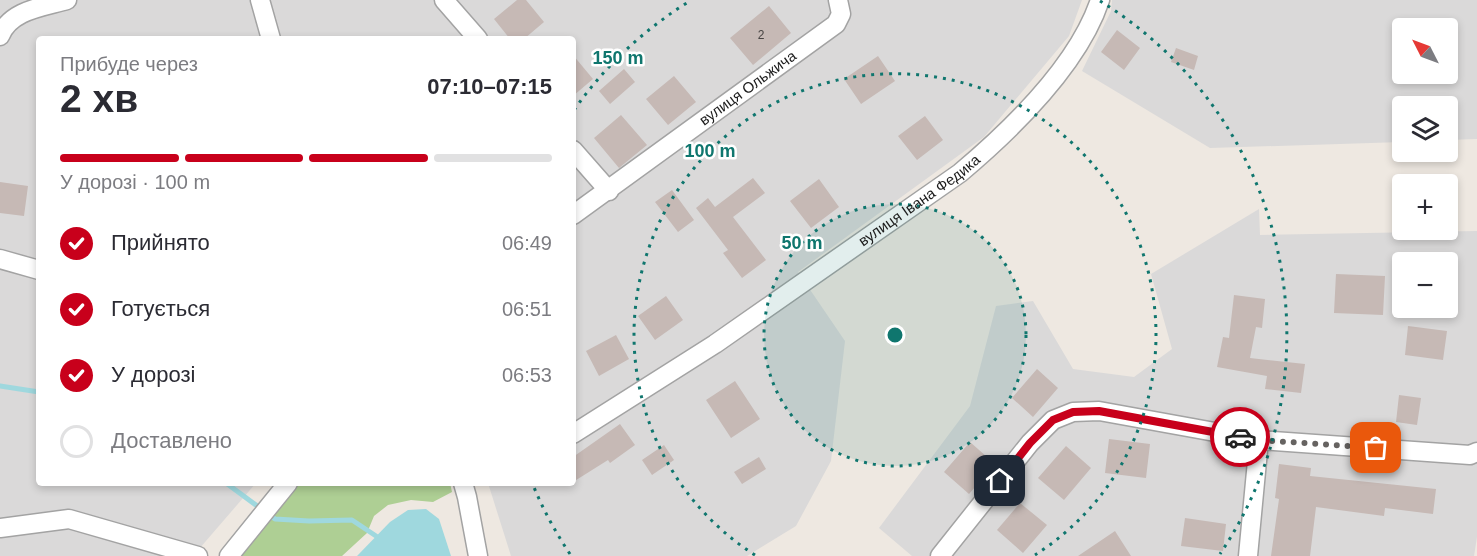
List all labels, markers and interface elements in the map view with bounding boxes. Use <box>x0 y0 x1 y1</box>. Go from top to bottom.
north arrow <box>1392 18 1458 84</box>
map controls <box>1392 18 1458 318</box>
house number: 2 <box>758 28 765 42</box>
street label: вулиця Ольжича <box>696 46 800 129</box>
text: 150 m <box>592 48 644 68</box>
text: Прибуде через <box>60 53 198 75</box>
text: 07:10–07:15 <box>427 74 552 99</box>
text: 2 хв <box>60 77 138 120</box>
button: layers <box>1392 96 1458 162</box>
text: 100 m <box>684 141 736 161</box>
street label: вулиця Івана Федика <box>855 150 984 249</box>
text: У дорозі · 100 m <box>60 171 210 193</box>
button: + <box>1392 174 1458 240</box>
icon: check <box>60 227 93 260</box>
text: Прийнято <box>111 230 210 255</box>
text: 06:49 <box>502 232 552 254</box>
text: 50 m <box>781 233 823 253</box>
button: − <box>1392 252 1458 318</box>
icon: check <box>60 293 93 326</box>
text: Готується <box>111 296 210 321</box>
text: 06:51 <box>502 298 552 320</box>
centre of rings <box>885 325 905 345</box>
icon: check <box>60 359 93 392</box>
text: У дорозі <box>111 362 195 387</box>
text: 06:53 <box>502 364 552 386</box>
courier <box>1210 407 1270 467</box>
icon: car <box>1224 421 1257 454</box>
pin <box>1350 422 1401 473</box>
text: Доставлено <box>111 428 232 453</box>
icon: bag <box>1359 431 1392 464</box>
pin <box>974 455 1025 506</box>
icon: home <box>983 464 1016 497</box>

